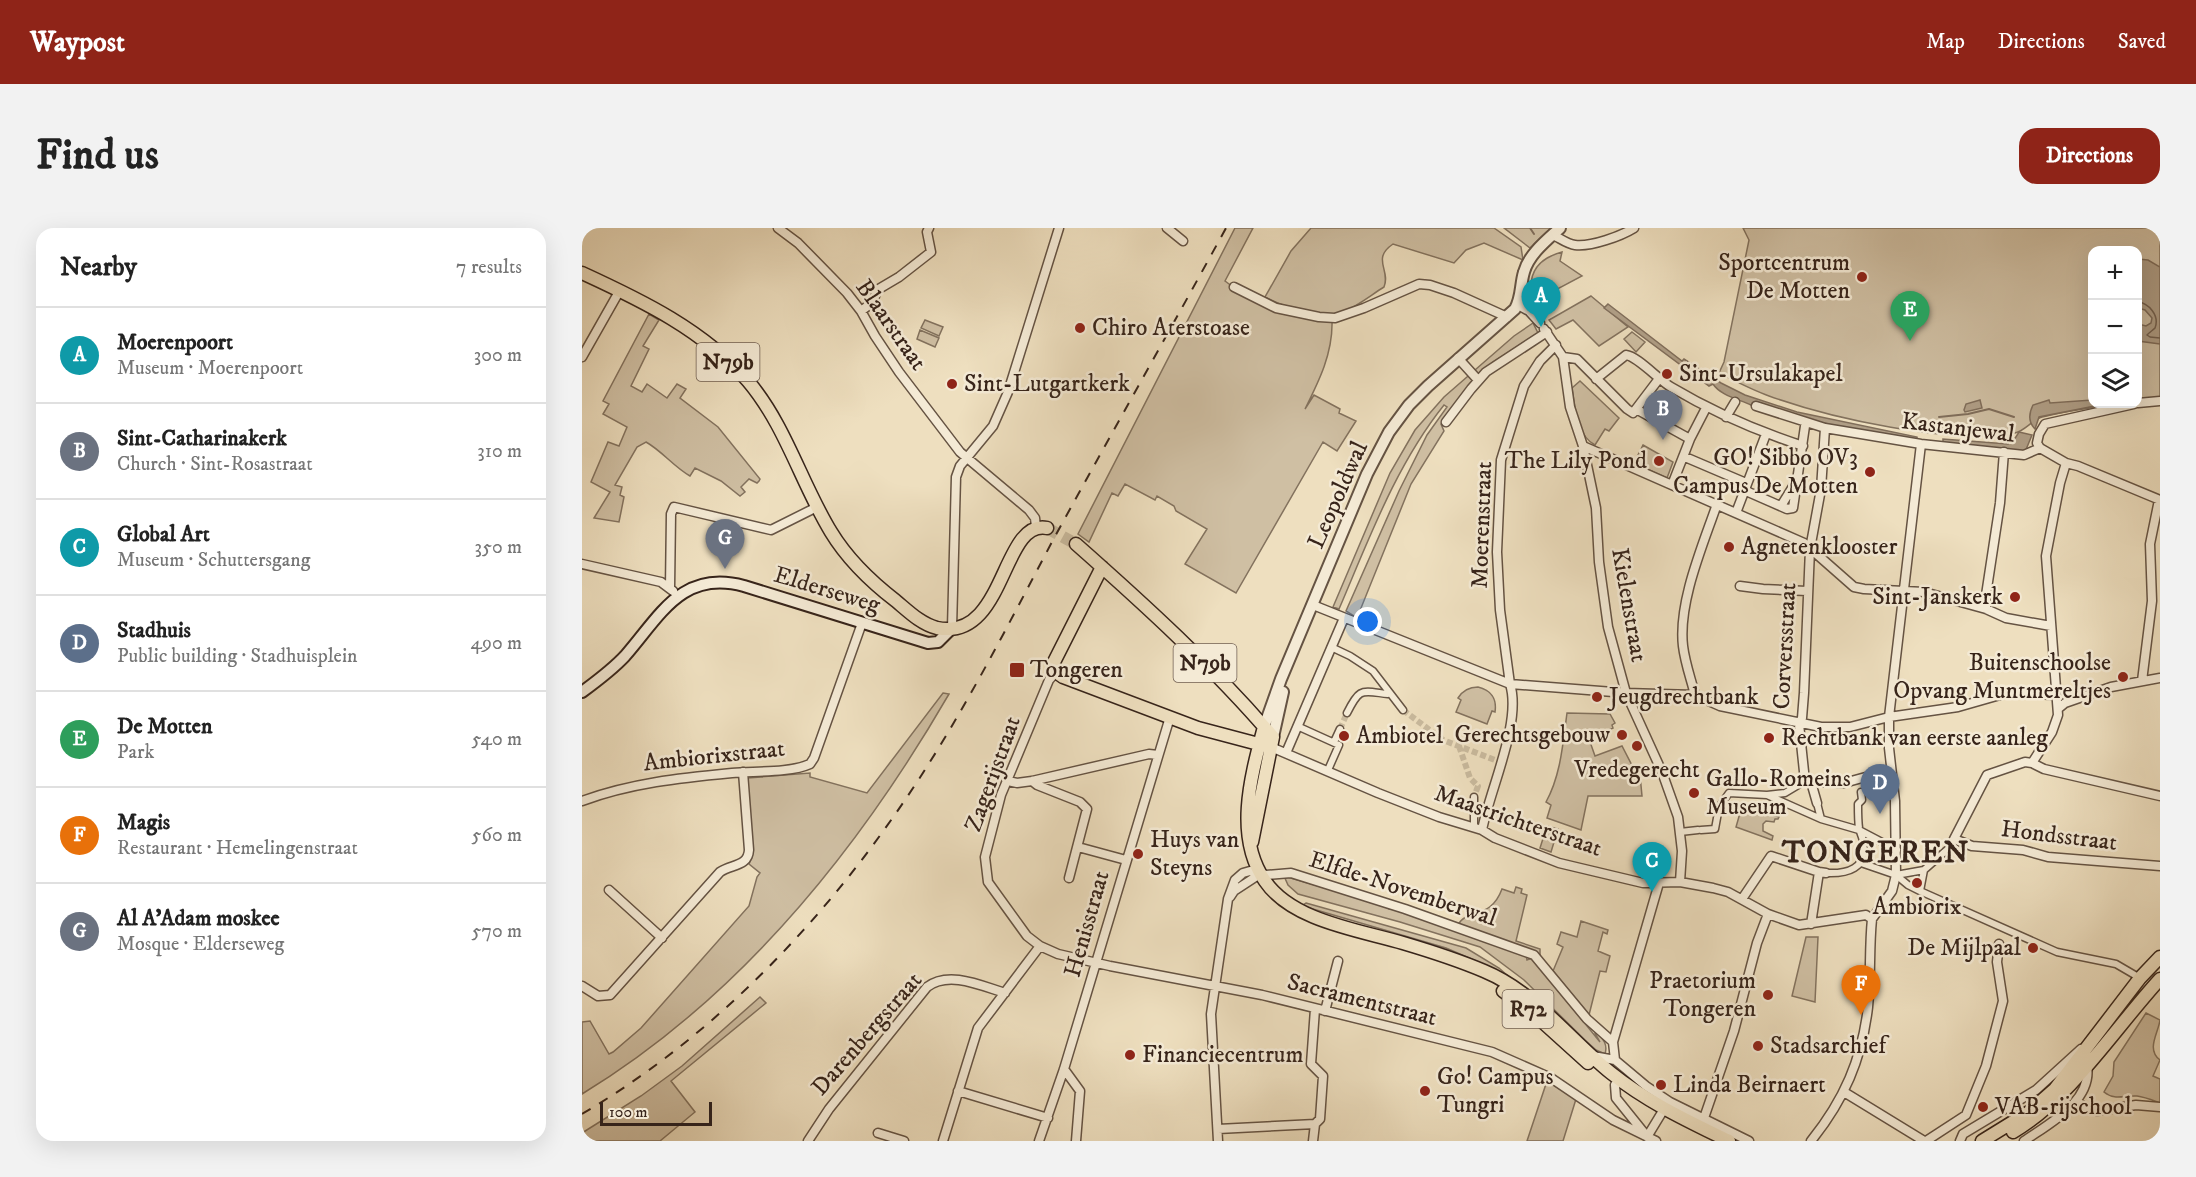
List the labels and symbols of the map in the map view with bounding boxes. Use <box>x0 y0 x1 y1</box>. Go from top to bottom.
place label: Sportcentrum De Motten <box>1718 248 1850 306</box>
marker: Sportcentrum De Motten <box>1855 270 1869 284</box>
street label: Blaarstraat <box>849 274 933 377</box>
pin: A <box>1522 278 1560 327</box>
pin: E <box>1890 291 1930 341</box>
place label: Chiro Aterstoase <box>1092 313 1250 343</box>
marker: Chiro Aterstoase <box>1073 321 1087 335</box>
road number: N79b <box>696 343 760 381</box>
place label: Sint-Ursulakapel <box>1679 359 1844 389</box>
marker: Sint-Ursulakapel <box>1660 367 1674 381</box>
place label: Sint-Lutgartkerk <box>964 369 1130 399</box>
marker: Sint-Lutgartkerk <box>945 377 959 391</box>
pin: B <box>1644 390 1682 440</box>
street label: Kastanjewal <box>1900 406 2017 450</box>
street label: Leopoldwal <box>1301 436 1375 553</box>
place label: GO! Sibbo OV3 Campus De Motten <box>1673 443 1858 501</box>
place label: The Lily Pond <box>1505 446 1647 476</box>
marker: The Lily Pond <box>1652 454 1666 468</box>
street label: Moerenstraat <box>1465 461 1499 589</box>
marker: GO! Sibbo OV3 Campus De Motten <box>1863 465 1877 479</box>
pin: G <box>706 520 744 569</box>
place label: Agnetenklooster <box>1741 532 1898 562</box>
marker: Agnetenklooster <box>1722 540 1736 554</box>
street label: Kielenstraat <box>1604 546 1654 665</box>
street label: Elderseweg <box>770 560 884 621</box>
street label: Corversstraat <box>1767 582 1803 710</box>
place label: Sint-Janskerk <box>1872 582 2003 612</box>
marker: Sint-Janskerk <box>2008 590 2022 604</box>
your location <box>1353 607 1382 636</box>
road number: N79b <box>1174 644 1236 682</box>
place label: Buitenschoolse Opvang Muntmereltjes <box>1893 648 2111 706</box>
place label: Tongeren <box>1030 655 1123 685</box>
marker: Tongeren <box>1008 661 1026 679</box>
marker: Buitenschoolse Opvang Muntmereltjes <box>2116 670 2130 684</box>
place label: Jeugdrechtbank <box>1607 682 1759 712</box>
marker: Jeugdrechtbank <box>1590 690 1604 704</box>
street label: Zagerijstraat <box>958 712 1028 836</box>
place label: Gerechtsgebouw <box>1455 720 1611 750</box>
place label: Ambiotel <box>1356 721 1444 751</box>
place label: Rechtbank van eerste aanleg <box>1781 723 2048 753</box>
marker: Gerechtsgebouw <box>1615 728 1629 742</box>
marker: Ambiotel <box>1337 729 1351 743</box>
marker: Rechtbank van eerste aanleg <box>1762 731 1776 745</box>
street label: Ambiorixstraat <box>642 734 786 778</box>
marker: Vredegerecht <box>1630 739 1644 753</box>
place label: Vredegerecht <box>1573 755 1700 785</box>
place label: Gallo-Romeins Museum <box>1706 764 1851 822</box>
pin: D <box>1860 764 1900 814</box>
street label: Maastrichterstraat <box>1430 778 1606 864</box>
marker: Gallo-Romeins Museum <box>1687 786 1701 800</box>
street label: Hondsstraat <box>1999 814 2119 858</box>
place label: Huys van Steyns <box>1150 825 1240 883</box>
district label: TONGEREN <box>1781 835 1970 872</box>
pin: C <box>1632 842 1672 892</box>
street label: Elfde-Novemberwal <box>1305 844 1501 934</box>
marker: Huys van Steyns <box>1131 847 1145 861</box>
street label: Henisstraat <box>1058 867 1117 981</box>
marker: Ambiorix <box>1910 876 1924 890</box>
place label: Ambiorix <box>1872 892 1962 922</box>
place label: De Mijlpaal <box>1907 933 2022 963</box>
marker: De Mijlpaal <box>2026 941 2040 955</box>
street label: Darenbergstraat <box>805 966 929 1102</box>
place label: Praetorium Tongeren <box>1649 966 1756 1024</box>
pin: F <box>1842 966 1880 1015</box>
street label: Sacramentstraat <box>1284 967 1440 1033</box>
marker: Praetorium Tongeren <box>1761 988 1775 1002</box>
road number: R72 <box>1502 990 1554 1028</box>
place label: Stadsarchief <box>1770 1031 1890 1061</box>
marker: Stadsarchief <box>1751 1039 1765 1053</box>
place label: Financiecentrum <box>1142 1040 1303 1070</box>
marker: Financiecentrum <box>1123 1048 1137 1062</box>
place label: Go! Campus Tungri <box>1437 1062 1553 1120</box>
place label: Linda Beirnaert <box>1673 1070 1826 1100</box>
marker: Linda Beirnaert <box>1654 1078 1668 1092</box>
marker: Go! Campus Tungri <box>1418 1084 1432 1098</box>
place label: VAB-rijschool <box>1994 1092 2132 1122</box>
scale bar <box>600 1099 712 1126</box>
marker: VAB-rijschool <box>1976 1100 1990 1114</box>

